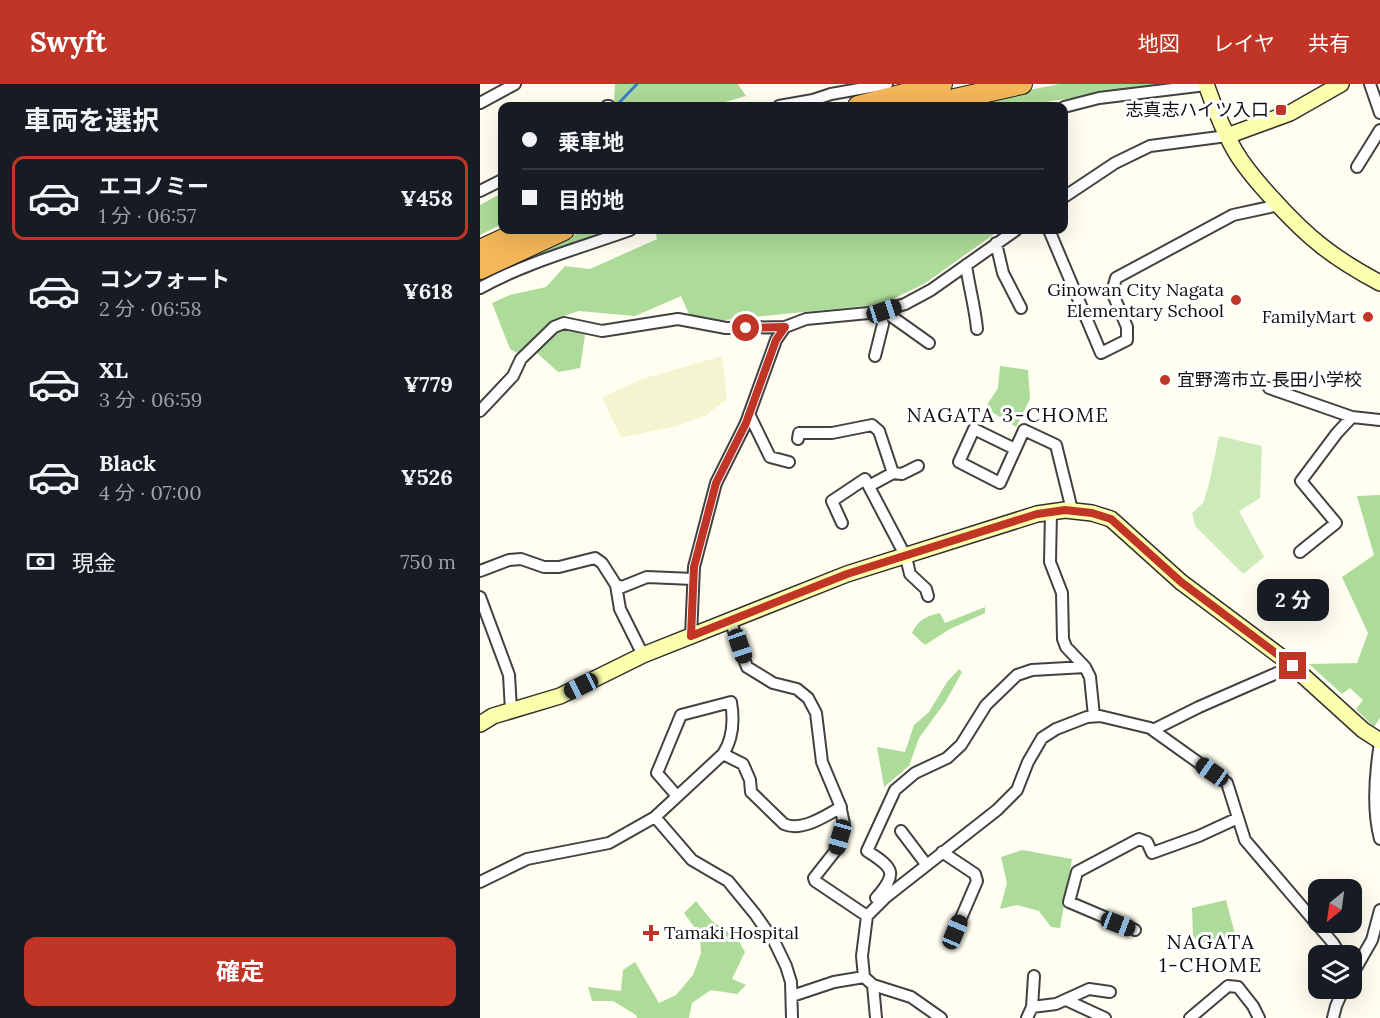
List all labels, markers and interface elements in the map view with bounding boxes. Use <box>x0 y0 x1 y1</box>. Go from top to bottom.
text: Swyft <box>30 24 106 60</box>
text: 地図 <box>1138 30 1180 57</box>
text: レイヤ <box>1213 30 1275 57</box>
text: 共有 <box>1308 30 1350 57</box>
place label: 志真志ハイツ入口 <box>1125 98 1269 121</box>
text: 車両を選択 <box>24 103 159 137</box>
marker: 志真志ハイツ入口 <box>1274 103 1288 117</box>
text: 乗車地 <box>558 128 624 156</box>
icon: car <box>27 171 81 225</box>
text: エコノミー <box>99 172 209 200</box>
text: ¥458 <box>401 184 453 212</box>
text: 目的地 <box>558 186 624 214</box>
text: 1 分 · 06:57 <box>99 203 196 228</box>
icon: car <box>27 264 81 318</box>
text: コンフォート <box>99 265 230 293</box>
text: ¥618 <box>403 277 453 305</box>
place label: Ginowan City Nagata Elementary School <box>1047 278 1224 322</box>
marker: Ginowan City Nagata Elementary School <box>1229 293 1243 307</box>
text: 2 分 · 06:58 <box>99 296 202 321</box>
car <box>864 297 904 325</box>
place label: FamilyMart <box>1262 305 1356 328</box>
marker: FamilyMart <box>1361 310 1375 324</box>
route start <box>732 314 759 341</box>
text: XL <box>99 356 128 384</box>
icon: car <box>27 357 81 411</box>
place label: 宜野湾市立 長田小学校 <box>1177 368 1362 391</box>
text: ¥779 <box>403 370 453 398</box>
marker: 宜野湾市立 長田小学校 <box>1158 373 1172 387</box>
text: 3 分 · 06:59 <box>99 387 202 412</box>
district label: NAGATA 3-CHOME <box>907 402 1109 427</box>
text: Black <box>99 449 156 477</box>
icon: car <box>27 450 81 504</box>
text: ¥526 <box>401 463 453 491</box>
text: 4 分 · 07:00 <box>99 480 202 505</box>
icon: cash <box>24 545 57 578</box>
text: 現金 <box>72 549 116 577</box>
text: 750 m <box>400 549 456 574</box>
callout: 2 分 <box>1257 579 1329 621</box>
text: 2 分 <box>1275 587 1311 612</box>
car <box>726 626 754 666</box>
route end <box>1279 652 1306 679</box>
car <box>561 670 601 702</box>
car <box>1192 754 1232 790</box>
car <box>826 817 854 857</box>
north arrow <box>1308 879 1362 933</box>
map controls <box>1308 879 1362 999</box>
car <box>1098 909 1138 939</box>
car <box>940 912 970 952</box>
place label: Tamaki Hospital <box>664 921 799 944</box>
marker: Tamaki Hospital <box>642 924 660 942</box>
district label: NAGATA 1-CHOME <box>1159 929 1263 977</box>
button: 確定 <box>24 937 456 1006</box>
button: layers <box>1308 945 1362 999</box>

